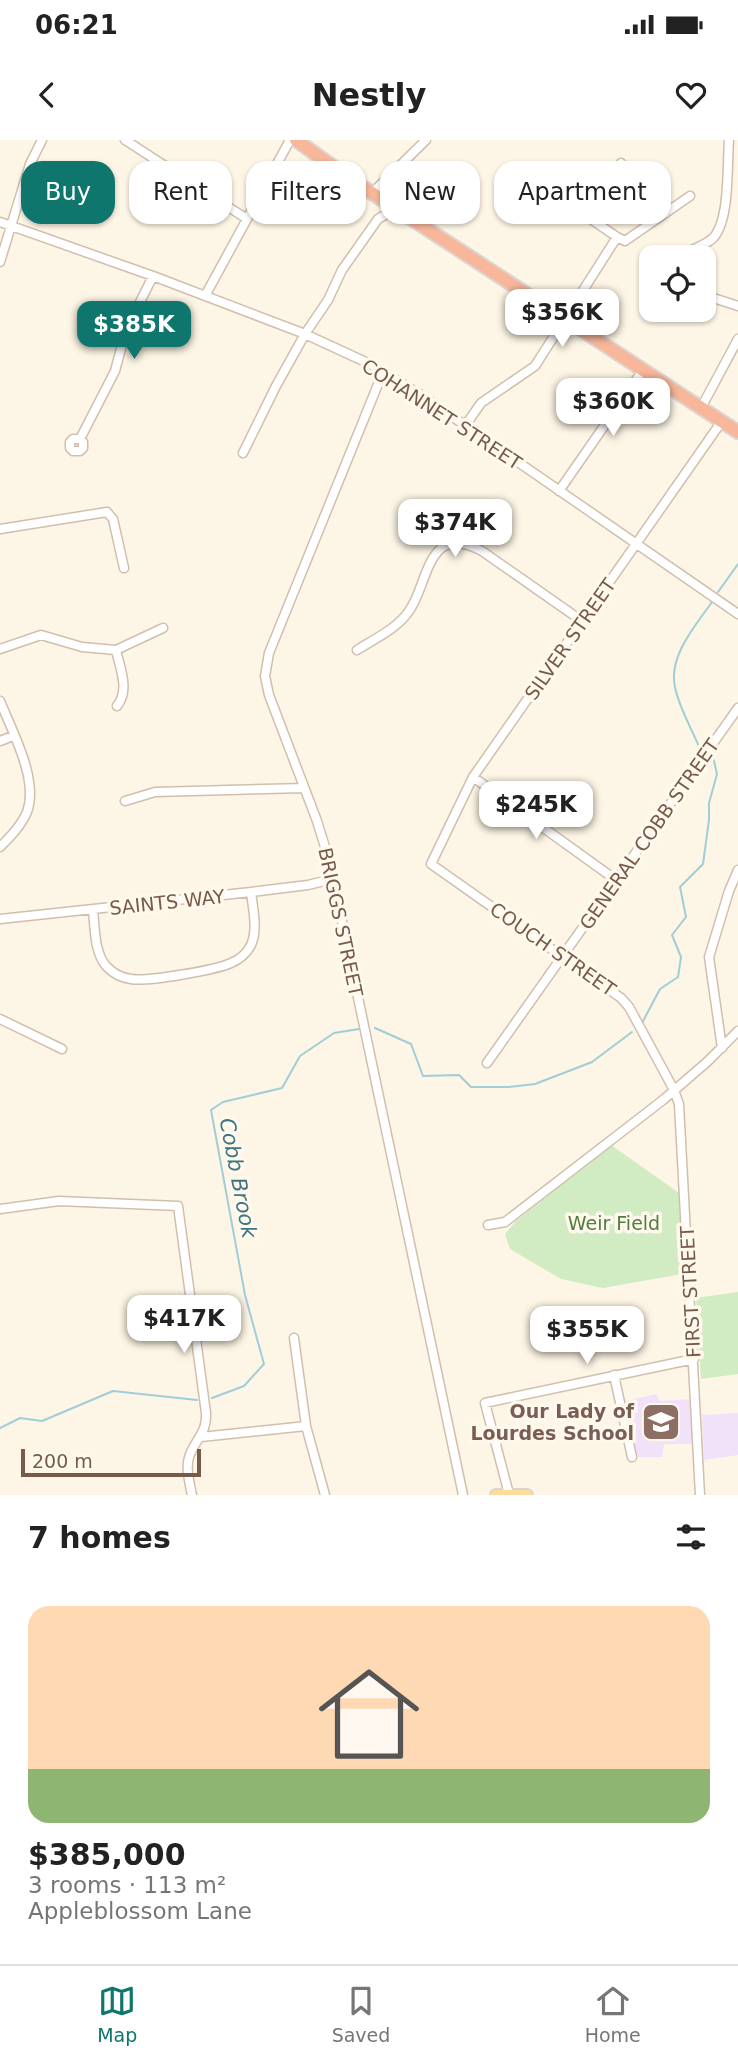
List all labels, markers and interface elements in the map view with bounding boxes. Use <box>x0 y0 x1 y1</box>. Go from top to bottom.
text: 06:21 <box>35 10 118 40</box>
icon: back <box>28 76 66 114</box>
text: Nestly <box>312 76 426 114</box>
icon: heart <box>672 76 710 114</box>
chip: Buy <box>21 161 115 224</box>
chip: Rent <box>129 161 232 224</box>
chip: Filters <box>246 161 366 224</box>
chip: New <box>380 161 480 224</box>
chip: Apartment <box>494 161 671 224</box>
map controls <box>639 245 716 322</box>
button: locate <box>639 245 716 322</box>
pin: $356K <box>513 290 611 349</box>
text: $356K <box>521 299 603 325</box>
pin: $385K <box>85 302 183 361</box>
text: $385K <box>93 311 175 337</box>
street label: COHANNET STREET <box>358 354 526 474</box>
pin: $360K <box>564 378 662 438</box>
text: $360K <box>572 388 654 414</box>
pin: $374K <box>406 500 504 559</box>
text: $374K <box>414 509 496 535</box>
street label: SILVER STREET <box>520 574 620 704</box>
street label: GENERAL COBB STREET <box>575 734 724 934</box>
pin: $245K <box>487 782 585 841</box>
text: $245K <box>495 791 577 817</box>
street label: BRIGGS STREET <box>314 845 368 999</box>
street label: SAINTS WAY <box>108 885 226 919</box>
street label: COUCH STREET <box>486 897 620 1001</box>
water label: Cobb Brook <box>215 1116 262 1241</box>
park label: Weir Field <box>568 1212 660 1234</box>
street label: FIRST STREET <box>676 1225 704 1358</box>
pin: $417K <box>135 1296 233 1355</box>
text: $417K <box>143 1305 225 1331</box>
pin: $355K <box>538 1306 636 1366</box>
text: $355K <box>546 1316 628 1342</box>
place label: Our Lady of Lourdes School <box>470 1400 635 1444</box>
school or university icon: Our Lady of Lourdes School <box>640 1401 682 1443</box>
scale bar <box>21 1446 201 1478</box>
text: 200 m <box>32 1450 93 1472</box>
icon: filters <box>672 1518 710 1556</box>
text: 7 homes <box>28 1520 171 1555</box>
icon: home <box>306 1651 432 1777</box>
text: $385,000 <box>28 1837 186 1872</box>
text: 3 rooms · 113 m² <box>28 1872 226 1898</box>
text: Appleblossom Lane <box>28 1898 252 1924</box>
tab: Map <box>97 1982 137 2046</box>
tab: Saved <box>332 1982 390 2046</box>
tab: Home <box>585 1982 641 2046</box>

